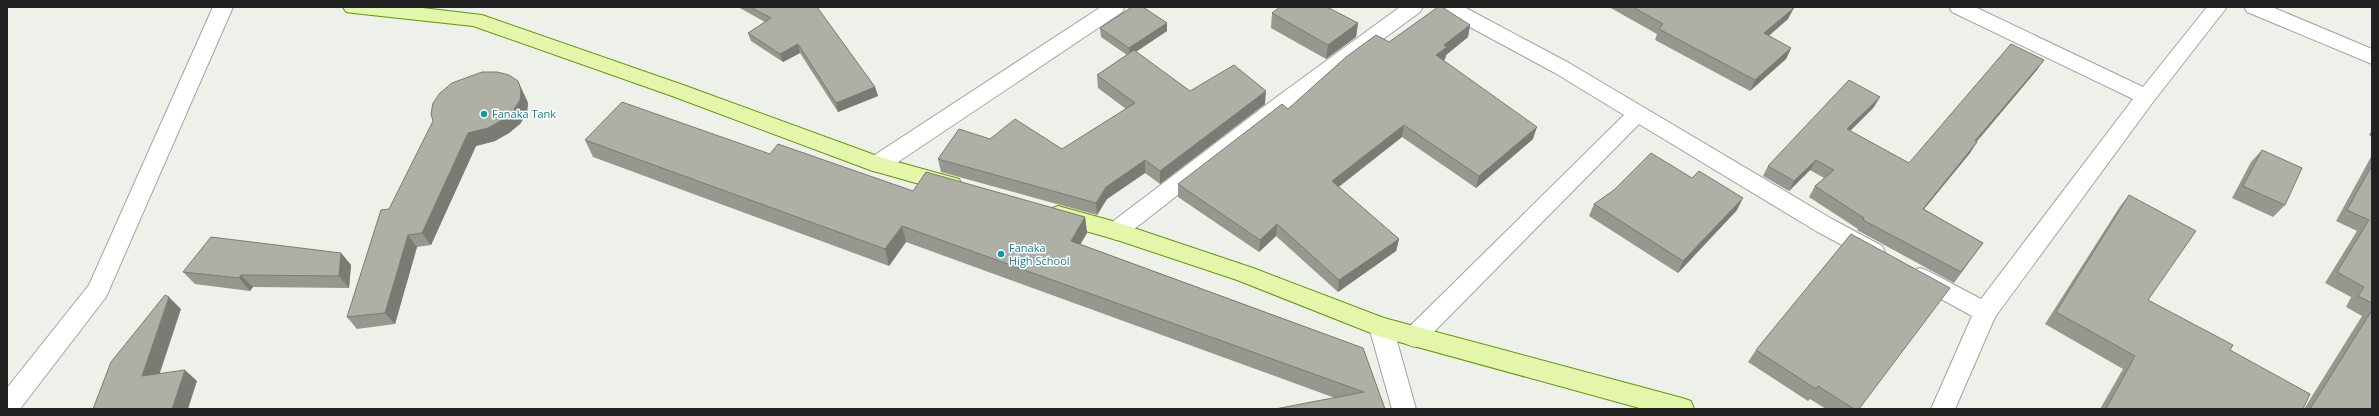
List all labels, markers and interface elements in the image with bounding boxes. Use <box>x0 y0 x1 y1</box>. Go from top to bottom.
place label: Fanaka Tank <box>492 106 556 121</box>
marker: Fanaka Tank <box>479 109 489 119</box>
place label: Fanaka High School <box>1009 240 1070 268</box>
marker: Fanaka High School <box>996 249 1006 259</box>

